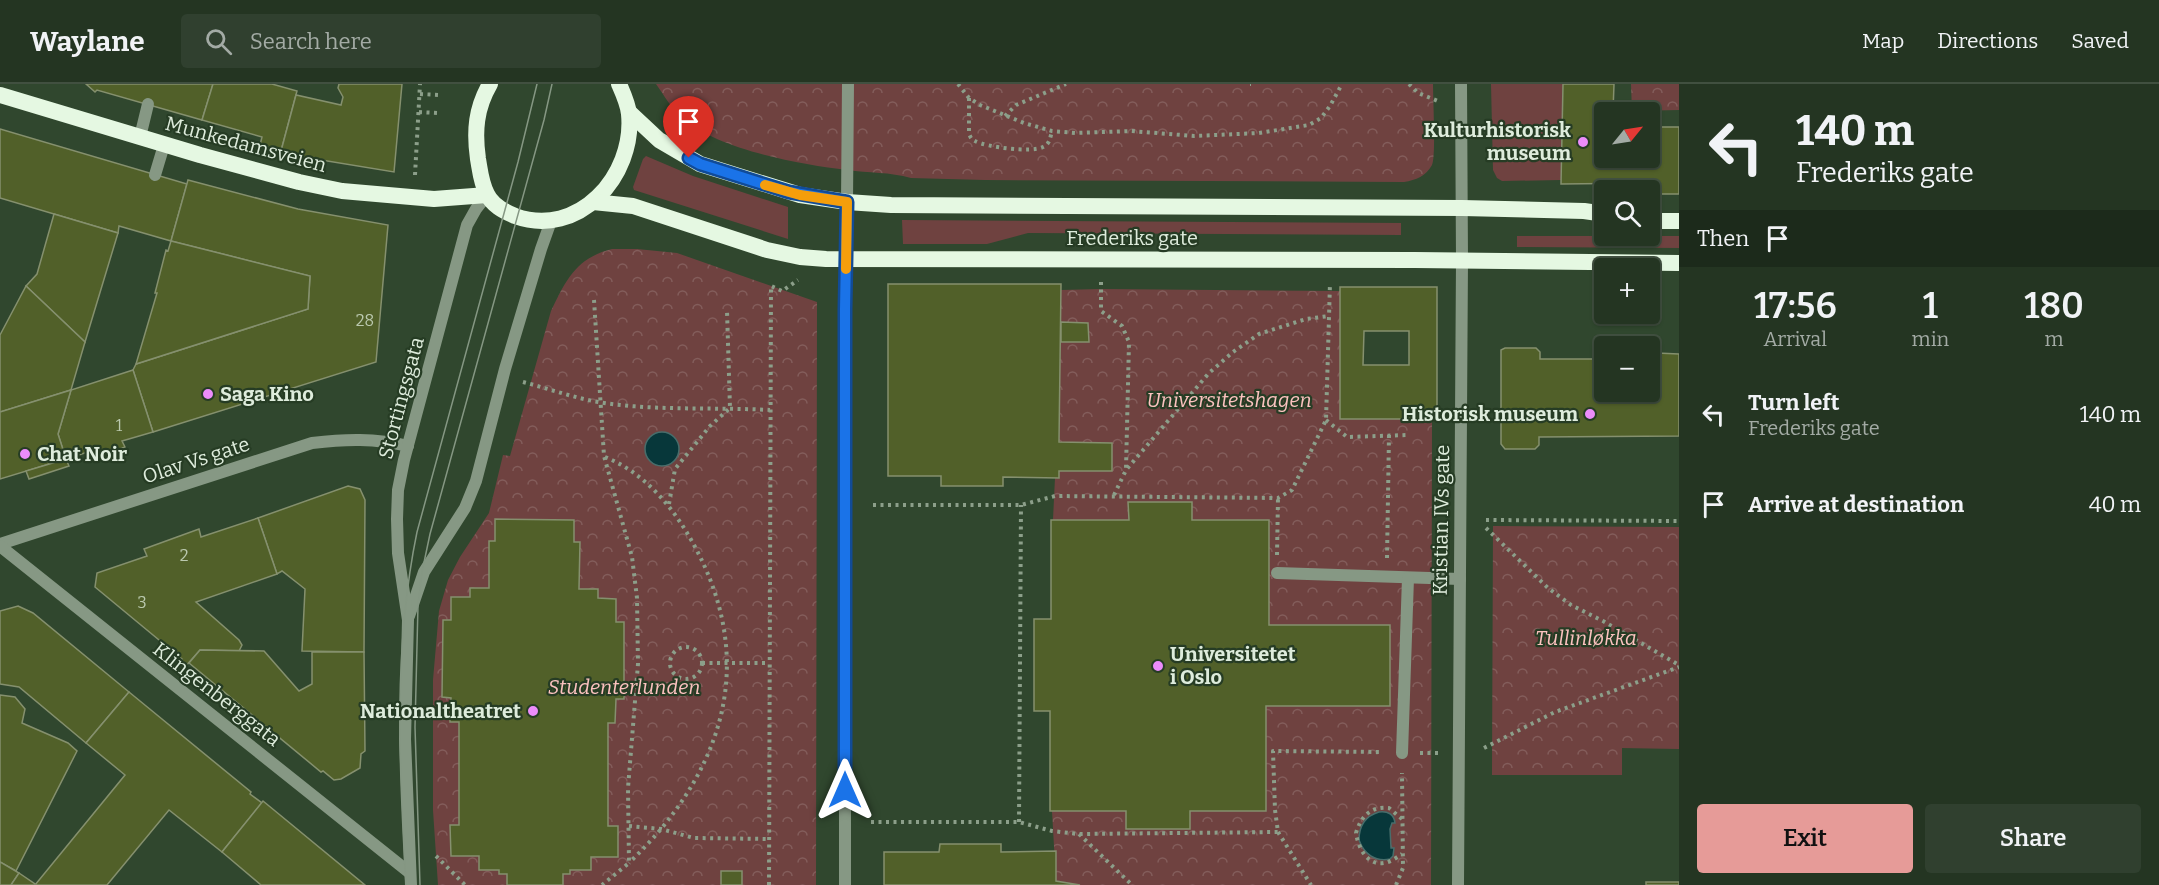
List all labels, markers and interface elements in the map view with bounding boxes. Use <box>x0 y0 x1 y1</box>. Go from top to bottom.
search box <box>181 14 601 68</box>
text: Waylane <box>30 25 145 58</box>
icon: search <box>202 25 235 58</box>
text: Search here <box>250 28 372 55</box>
text: Map <box>1862 28 1904 54</box>
text: Directions <box>1937 28 2038 54</box>
text: Saved <box>2071 28 2129 54</box>
pin <box>663 96 714 158</box>
north arrow <box>1594 102 1660 168</box>
map controls <box>1594 102 1660 402</box>
icon: arrive <box>672 105 705 138</box>
text: 140 m <box>1796 106 1914 156</box>
icon: left <box>1697 108 1775 186</box>
street label: Munkedamsveien <box>163 111 330 177</box>
place label: Kulturhistorisk museum <box>1423 118 1571 165</box>
marker: Kulturhistorisk museum <box>1576 135 1590 149</box>
text: Frederiks gate <box>1796 157 1974 189</box>
button: search <box>1594 180 1660 246</box>
icon: arrive <box>1761 222 1794 255</box>
text: Then <box>1697 225 1749 252</box>
street label: Frederiks gate <box>1066 226 1198 250</box>
button: + <box>1594 258 1660 324</box>
text: 17:56 <box>1754 284 1837 328</box>
text: 1 <box>1923 284 1938 328</box>
text: 180 <box>2024 284 2084 328</box>
house number: 28 <box>356 311 374 330</box>
text: Arrival <box>1764 327 1827 351</box>
text: min <box>1912 327 1949 351</box>
text: m <box>2045 327 2064 351</box>
street label: Stortingsgata <box>373 334 429 462</box>
button: − <box>1594 336 1660 402</box>
place label: Saga Kino <box>220 382 314 406</box>
marker: Saga Kino <box>201 387 215 401</box>
park label: Universitetshagen <box>1146 388 1312 412</box>
text: Turn left <box>1748 389 1840 416</box>
icon: left <box>1697 398 1730 431</box>
text: 140 m <box>2080 401 2141 428</box>
place label: Historisk museum <box>1402 402 1578 426</box>
marker: Historisk museum <box>1583 407 1597 421</box>
house number: 1 <box>116 416 123 435</box>
text: Frederiks gate <box>1748 416 1880 440</box>
street label: Olav Vs gate <box>139 431 253 489</box>
place label: Chat Noir <box>37 442 128 466</box>
street label: Kristian IVs gate <box>1428 444 1454 596</box>
marker: Chat Noir <box>18 447 32 461</box>
icon: arrive <box>1697 488 1730 521</box>
text: Arrive at destination <box>1748 491 1964 518</box>
text: 40 m <box>2089 491 2141 518</box>
house number: 2 <box>180 546 188 565</box>
house number: 3 <box>137 593 147 612</box>
park label: Tullinløkka <box>1535 626 1637 650</box>
street label: Klingenberggata <box>148 637 286 751</box>
place label: Universitetet i Oslo <box>1170 642 1296 689</box>
marker: Universitetet i Oslo <box>1151 659 1165 673</box>
park label: Studenterlunden <box>548 675 700 699</box>
place label: Nationaltheatret <box>360 699 521 723</box>
marker: Nationaltheatret <box>526 704 540 718</box>
position arrow <box>813 758 877 822</box>
button: Exit <box>1697 804 1913 873</box>
button: Share <box>1925 804 2141 873</box>

